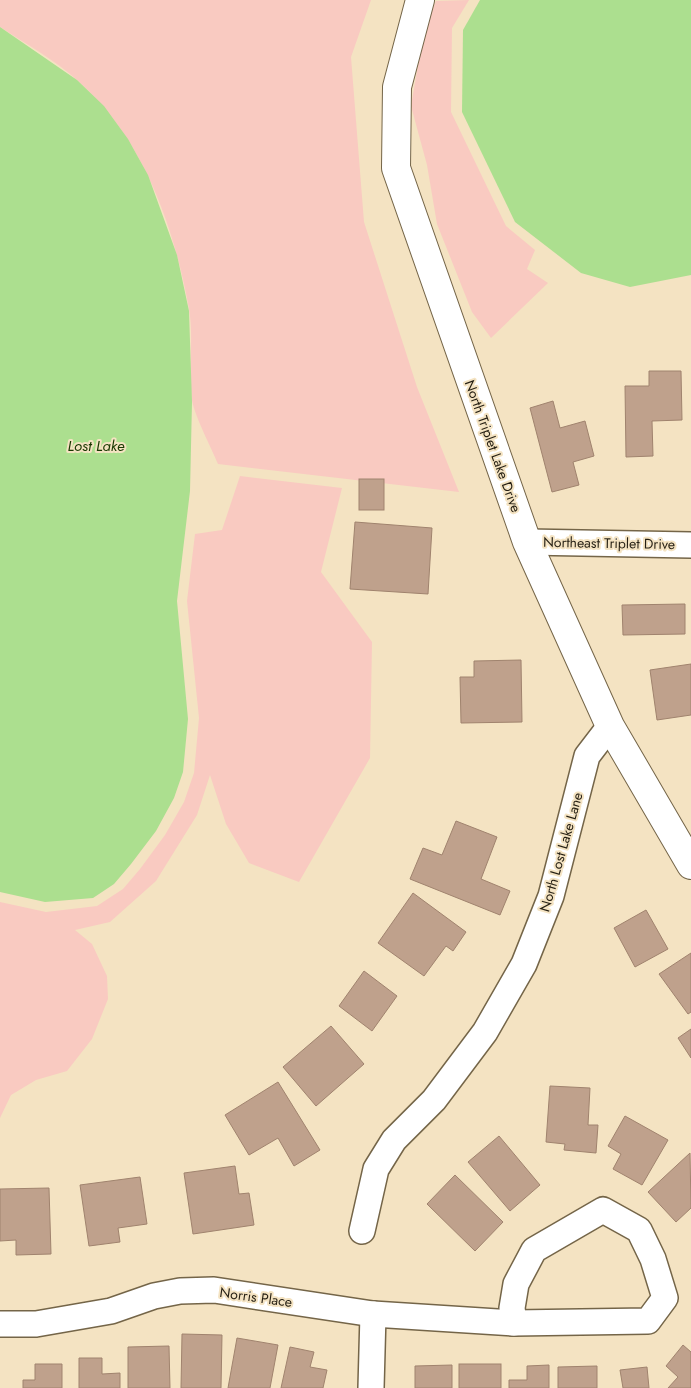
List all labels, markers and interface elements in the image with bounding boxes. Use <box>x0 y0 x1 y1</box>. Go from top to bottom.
street label: North Triplet Lake Drive <box>460 377 526 515</box>
water label: Lost Lake <box>68 435 125 457</box>
street label: Northeast Triplet Drive <box>543 532 675 554</box>
street label: North Lost Lake Lane <box>534 790 588 914</box>
street label: Norris Place <box>218 1282 294 1312</box>

